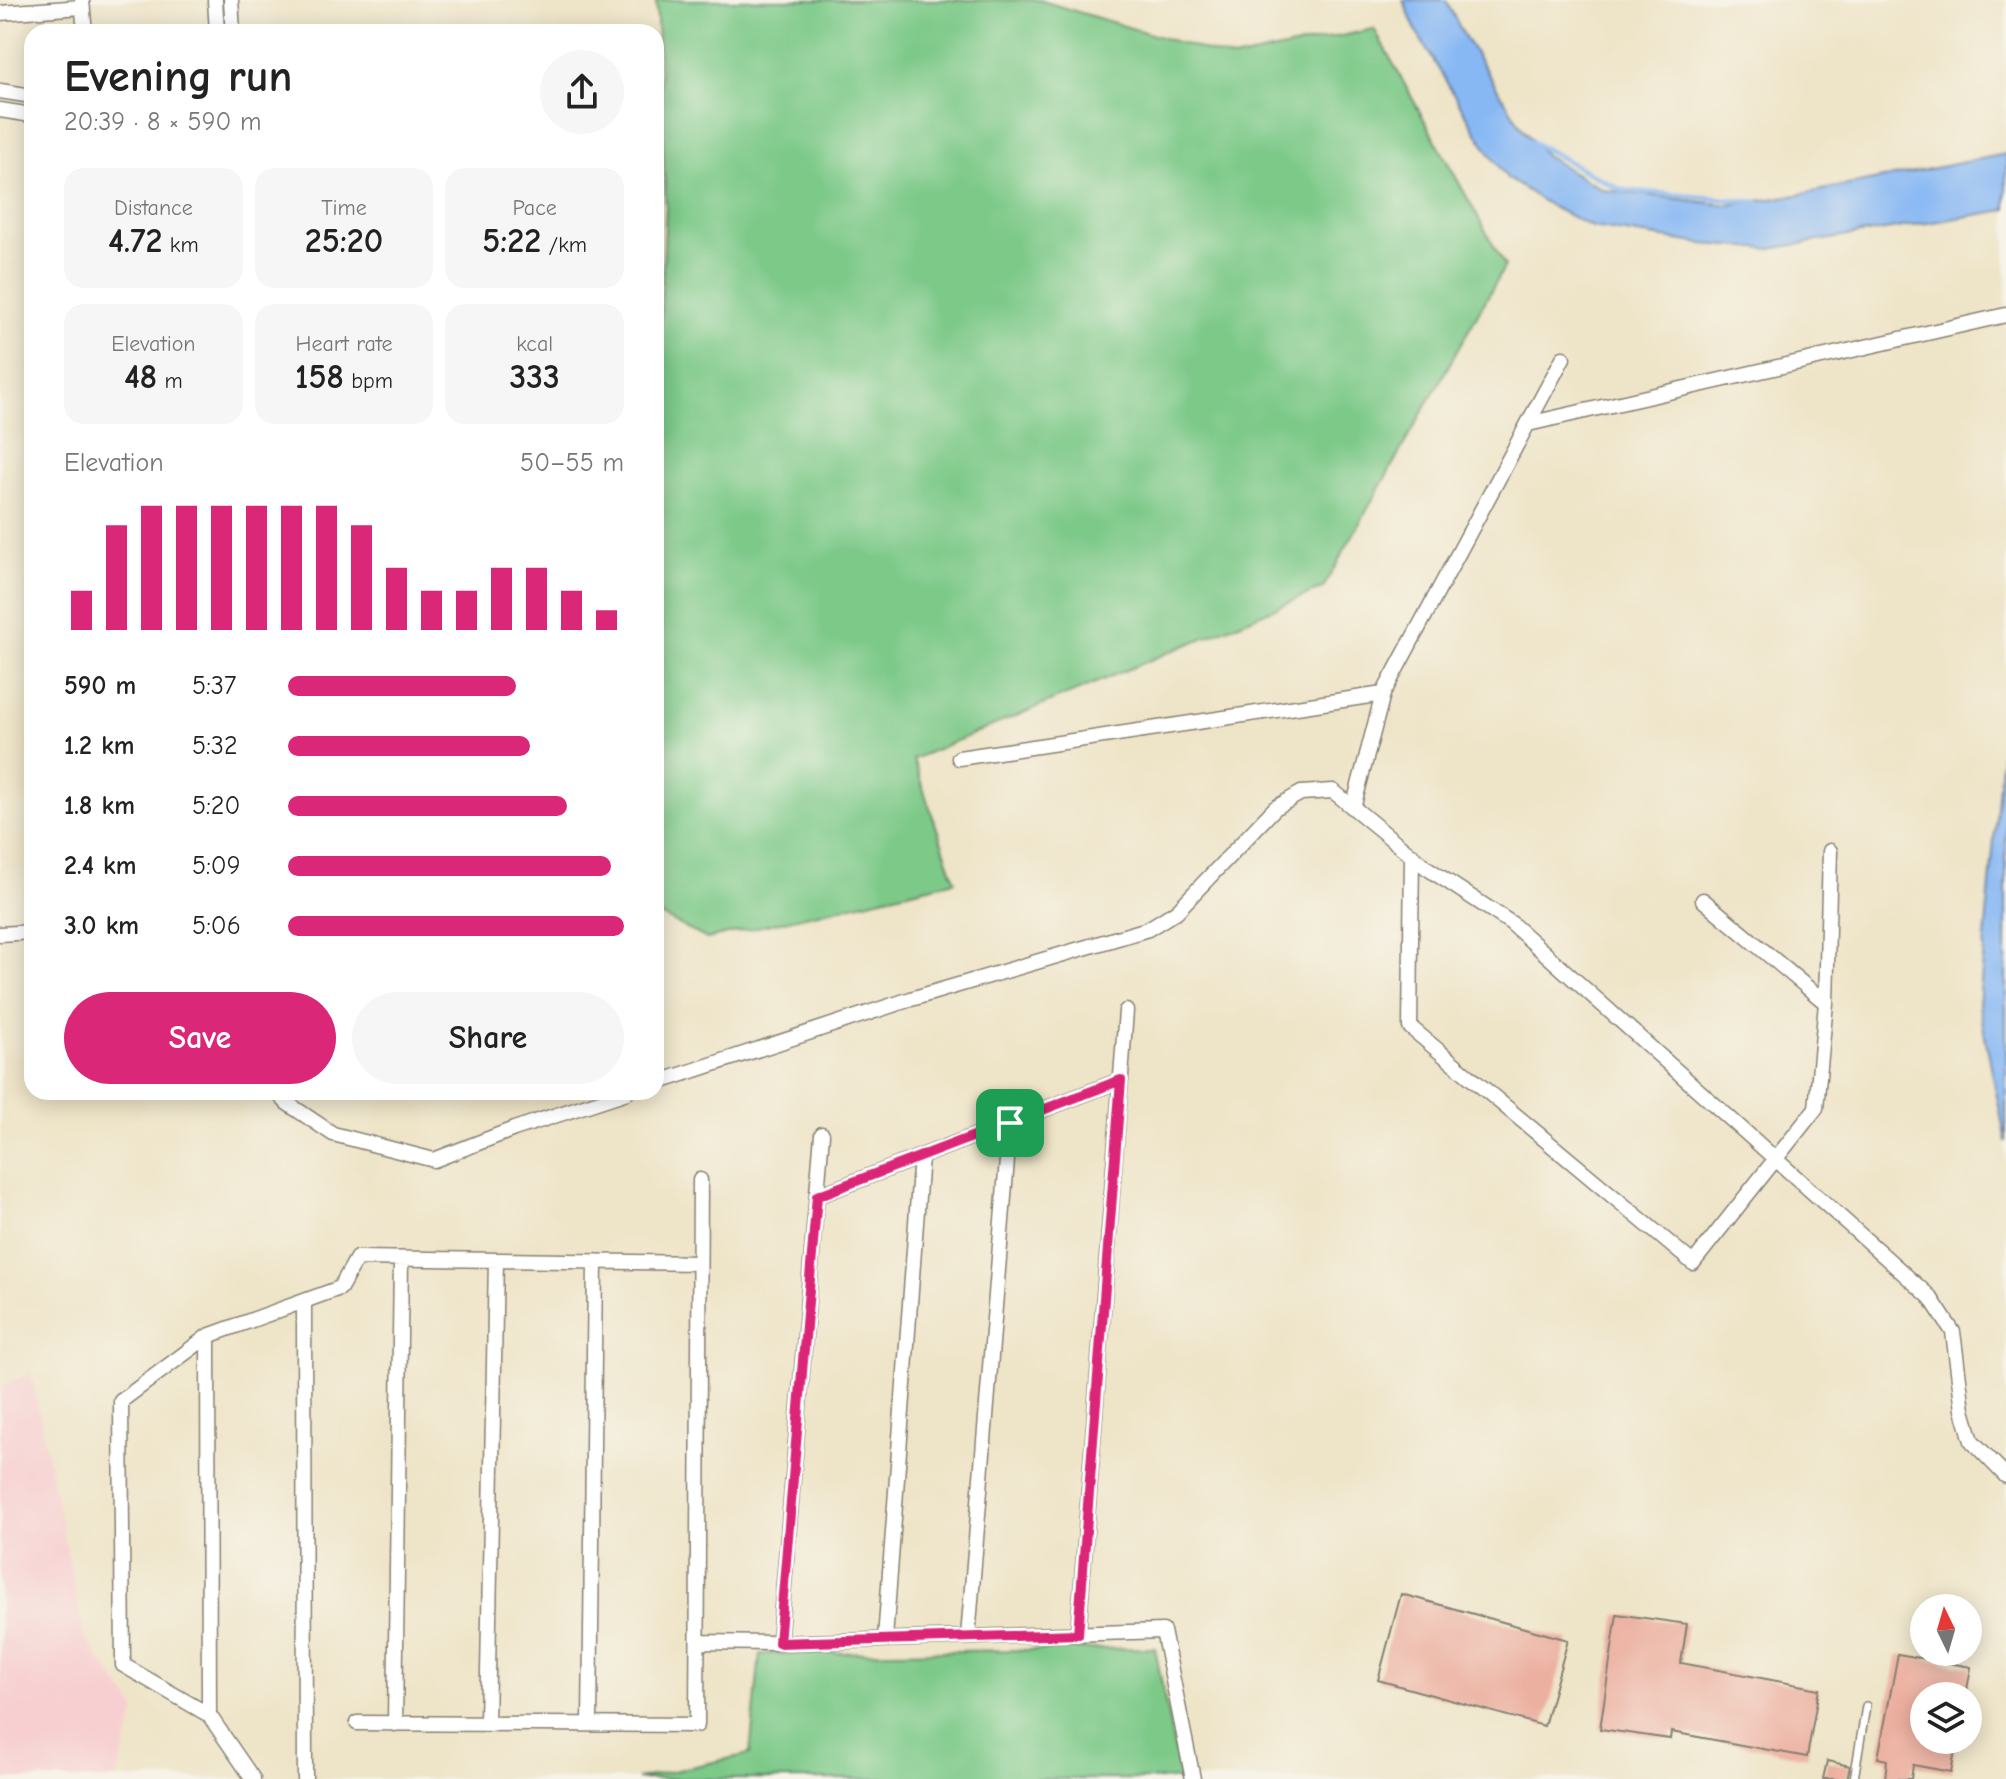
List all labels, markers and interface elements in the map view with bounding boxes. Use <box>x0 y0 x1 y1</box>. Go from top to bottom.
button: share <box>540 50 624 134</box>
text: Evening run <box>64 51 292 102</box>
text: 20:39 · 8 × 590 m <box>64 107 262 137</box>
text: Distance <box>114 195 193 221</box>
text: Time <box>321 195 367 221</box>
text: Pace <box>512 195 557 221</box>
text: 4.72 <box>108 221 162 261</box>
text: 25:20 <box>305 221 383 261</box>
text: 5:22 <box>482 221 541 261</box>
text: km <box>162 232 199 258</box>
text: /km <box>541 232 587 258</box>
text: Elevation <box>111 331 195 357</box>
text: Heart rate <box>295 331 392 357</box>
text: kcal <box>516 331 553 357</box>
text: 48 <box>124 357 157 397</box>
text: 158 <box>295 357 344 397</box>
text: 333 <box>510 357 560 397</box>
text: m <box>157 368 183 394</box>
text: bpm <box>344 368 393 394</box>
text: Elevation <box>64 448 164 478</box>
text: 50–55 m <box>520 448 624 478</box>
text: 590 m <box>64 671 136 701</box>
text: 5:37 <box>192 671 236 701</box>
text: 1.2 km <box>64 731 135 761</box>
text: 5:32 <box>192 731 238 761</box>
text: 1.8 km <box>64 791 135 821</box>
text: 5:20 <box>192 791 240 821</box>
text: 2.4 km <box>64 851 136 881</box>
text: 5:09 <box>192 851 240 881</box>
text: 3.0 km <box>64 911 139 941</box>
text: 5:06 <box>192 911 241 941</box>
button: Save <box>64 992 336 1084</box>
button: Share <box>352 992 624 1084</box>
pin <box>976 1089 1044 1157</box>
icon: arrive <box>988 1101 1032 1145</box>
north arrow <box>1910 1594 1982 1666</box>
map controls <box>1910 1594 1982 1754</box>
button: layers <box>1910 1682 1982 1754</box>

